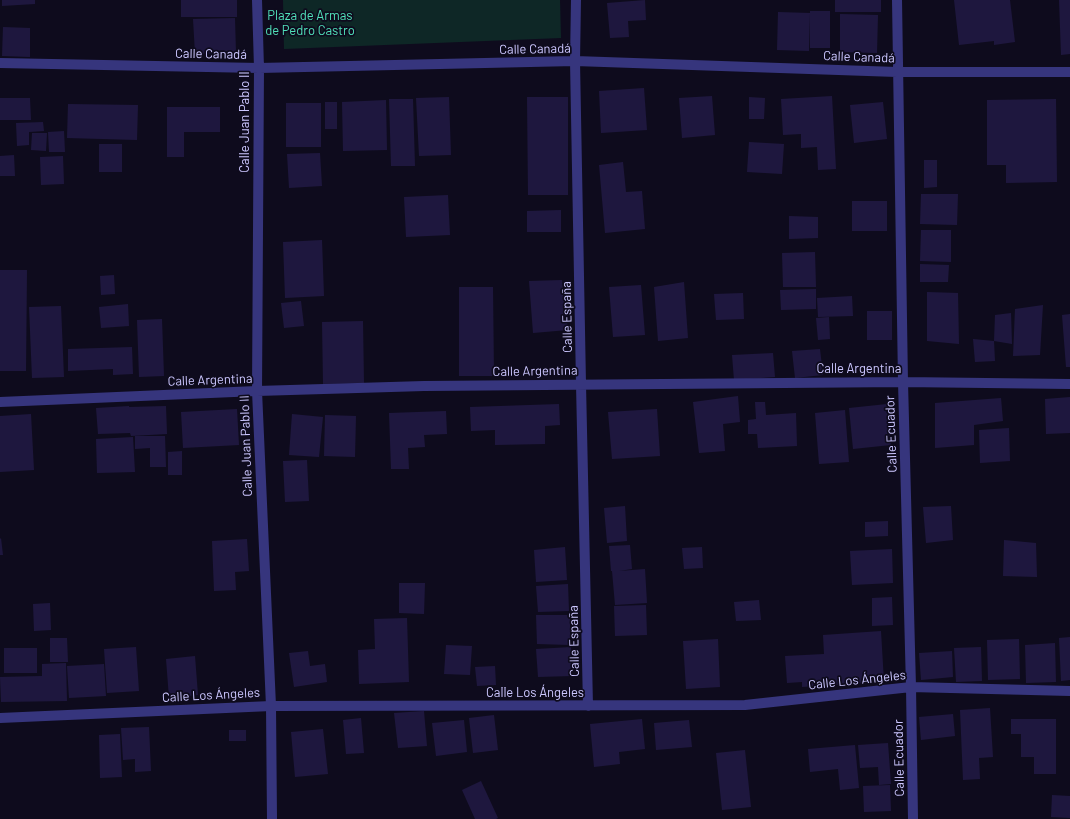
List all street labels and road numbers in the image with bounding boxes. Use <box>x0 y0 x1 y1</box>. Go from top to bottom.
street label: Calle Canadá <box>499 41 571 57</box>
street label: Calle Canadá <box>175 46 247 62</box>
street label: Calle Canadá <box>823 48 895 66</box>
street label: Calle Juan Pablo II <box>237 71 253 173</box>
street label: Calle España <box>559 281 575 353</box>
street label: Calle Argentina <box>816 361 902 377</box>
street label: Calle Argentina <box>492 362 578 380</box>
street label: Calle Argentina <box>167 371 253 389</box>
street label: Calle Juan Pablo II <box>236 395 256 497</box>
street label: Calle Ecuador <box>882 395 900 473</box>
street label: Calle España <box>566 605 582 677</box>
street label: Calle Los Ángeles <box>807 667 907 693</box>
street label: Calle Los Ángeles <box>162 685 260 705</box>
street label: Calle Los Ángeles <box>486 685 584 701</box>
street label: Calle Ecuador <box>891 719 907 797</box>

